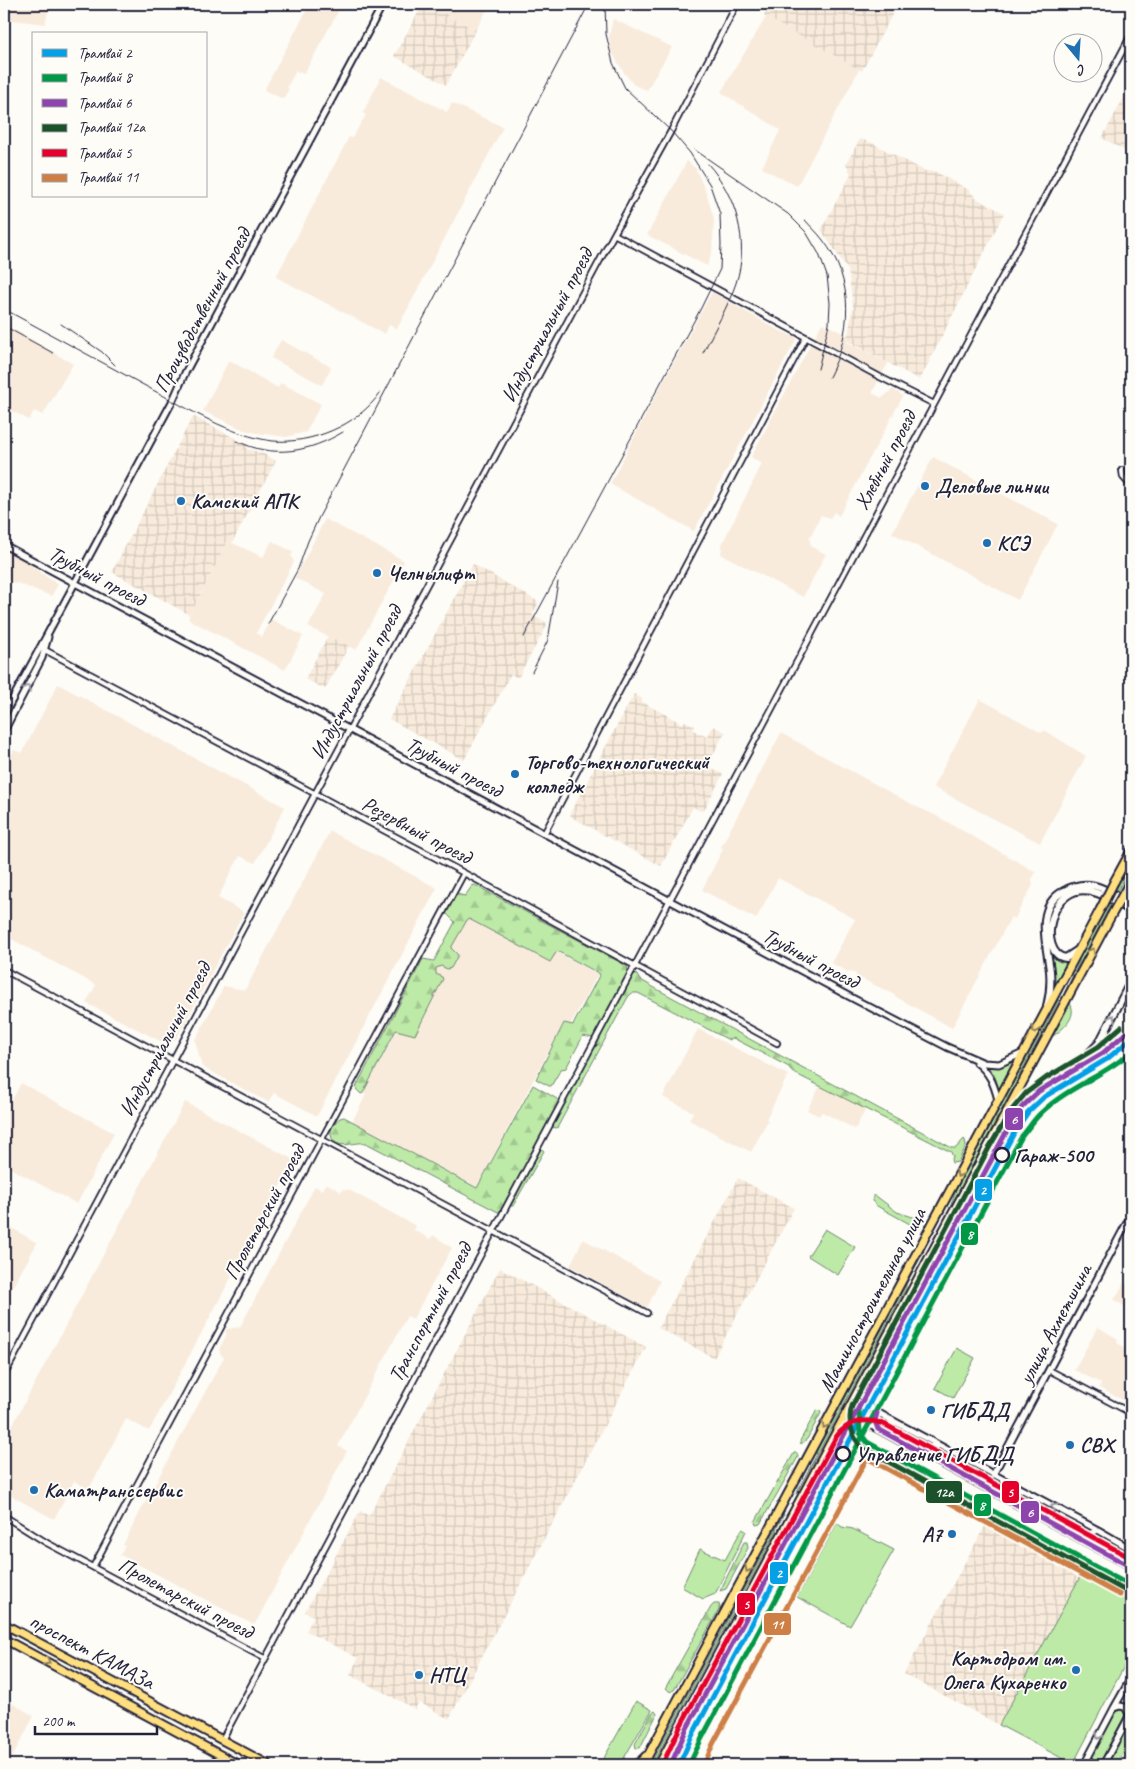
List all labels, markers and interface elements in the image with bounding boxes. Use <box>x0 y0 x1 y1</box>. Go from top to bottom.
legend <box>32 32 208 198</box>
north arrow <box>1052 32 1102 82</box>
text: Трамвай 2 <box>78 44 133 63</box>
text: С <box>1074 61 1088 80</box>
text: Трамвай 8 <box>78 68 133 87</box>
text: Трамвай 6 <box>78 94 133 113</box>
text: Трамвай 12а <box>78 118 147 137</box>
text: Трамвай 5 <box>78 144 133 163</box>
text: Трамвай 11 <box>78 168 140 187</box>
street label: Производственный проезд <box>148 221 258 397</box>
street label: Индустриальный проезд <box>495 241 600 406</box>
street label: Хлебный проезд <box>848 404 923 514</box>
place label: Деловые линии <box>935 473 1050 499</box>
marker: Деловые линии <box>919 480 931 492</box>
place label: Камский АПК <box>191 488 302 514</box>
marker: Камский АПК <box>175 495 187 507</box>
place label: КСЭ <box>997 530 1032 556</box>
marker: КСЭ <box>981 537 993 549</box>
street label: Трубный проезд <box>44 540 152 613</box>
place label: Челнылифт <box>387 560 476 586</box>
marker: Челнылифт <box>371 567 383 579</box>
street label: Индустриальный проезд <box>304 598 409 763</box>
one-way arrow <box>20 685 30 694</box>
street label: Трубный проезд <box>401 731 509 804</box>
place label: Торгово-технологический колледж <box>525 749 711 799</box>
marker: Торгово-технологический колледж <box>509 768 521 780</box>
street label: Резервный проезд <box>357 790 478 872</box>
street label: Трубный проезд <box>758 922 866 995</box>
one-way arrow <box>1086 947 1096 956</box>
street label: Индустриальный проезд <box>113 955 218 1120</box>
one-way arrow <box>1106 1014 1116 1023</box>
one-way arrow <box>1032 1025 1042 1034</box>
line badge: 6 <box>1004 1107 1024 1131</box>
text: 6 <box>1011 1111 1019 1128</box>
street label: Пролетарский проезд <box>217 1138 312 1284</box>
place label: Гараж-500 <box>1014 1142 1095 1168</box>
marker: Гараж-500 <box>994 1147 1010 1163</box>
one-way arrow <box>955 1169 965 1178</box>
line badge: 2 <box>974 1178 993 1202</box>
text: 2 <box>980 1182 988 1199</box>
street label: Машиностроительная улица <box>812 1202 932 1397</box>
line badge: 8 <box>960 1222 979 1246</box>
text: 8 <box>967 1226 975 1243</box>
street label: Транспортный проезд <box>382 1236 479 1386</box>
street label: улица Ахметшина <box>1012 1258 1099 1390</box>
place label: ГИБДД <box>941 1397 1012 1423</box>
marker: ГИБДД <box>925 1404 937 1416</box>
one-way arrow <box>821 1420 831 1429</box>
place label: СВХ <box>1080 1432 1117 1458</box>
marker: СВХ <box>1064 1439 1076 1451</box>
place label: Управление ГИБДД <box>855 1441 1016 1467</box>
marker: Управление ГИБДД <box>835 1446 851 1462</box>
place label: Каматранссервис <box>44 1477 183 1503</box>
line badge: 12а <box>925 1480 963 1504</box>
line badge: 5 <box>1001 1480 1020 1504</box>
marker: Каматранссервис <box>28 1484 40 1496</box>
text: 12а <box>935 1484 955 1501</box>
text: 5 <box>1007 1484 1015 1501</box>
line badge: 8 <box>973 1493 992 1517</box>
text: 8 <box>979 1497 987 1514</box>
line badge: 6 <box>1020 1500 1040 1524</box>
one-way arrow <box>1051 1503 1060 1513</box>
text: 6 <box>1027 1504 1035 1521</box>
place label: А7 <box>922 1521 945 1547</box>
marker: А7 <box>946 1528 958 1540</box>
street label: Пролетарский проезд <box>114 1551 260 1646</box>
line badge: 2 <box>769 1561 789 1585</box>
one-way arrow <box>744 1563 754 1572</box>
text: 2 <box>776 1565 784 1582</box>
line badge: 5 <box>736 1592 756 1616</box>
text: 5 <box>743 1596 751 1613</box>
street label: проспект КАМАЗа <box>25 1607 160 1696</box>
line badge: 11 <box>763 1612 792 1636</box>
text: 11 <box>771 1616 785 1633</box>
place label: Картодром им. Олега Кухаренко <box>942 1645 1068 1695</box>
one-way arrow <box>41 1656 50 1666</box>
place label: НТЦ <box>429 1662 468 1688</box>
marker: Картодром им. Олега Кухаренко <box>1070 1664 1082 1676</box>
marker: НТЦ <box>413 1669 425 1681</box>
scale bar <box>35 1704 158 1736</box>
text: 200 m <box>42 1712 76 1731</box>
one-way arrow <box>1095 1731 1105 1740</box>

